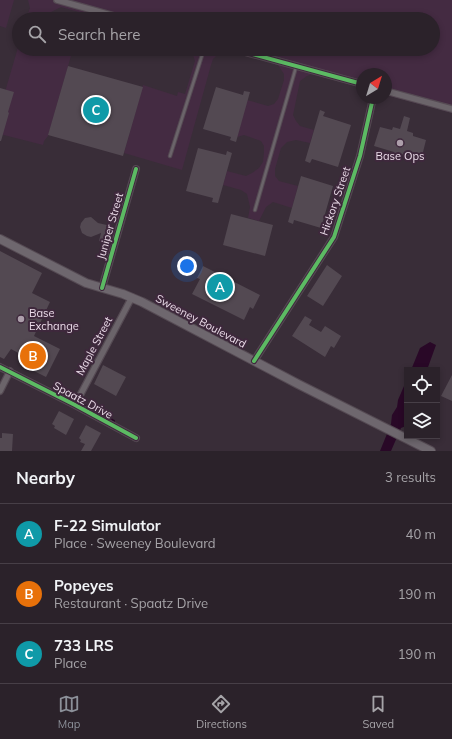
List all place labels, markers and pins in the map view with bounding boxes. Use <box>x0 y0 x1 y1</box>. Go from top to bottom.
pin: C <box>83 95 109 125</box>
marker: Base Ops <box>395 138 405 148</box>
place label: Base Ops <box>376 149 424 163</box>
pin: A <box>207 272 233 302</box>
place label: Base Exchange <box>29 306 79 333</box>
marker: Base Exchange <box>16 314 26 324</box>
pin: B <box>20 341 46 371</box>

